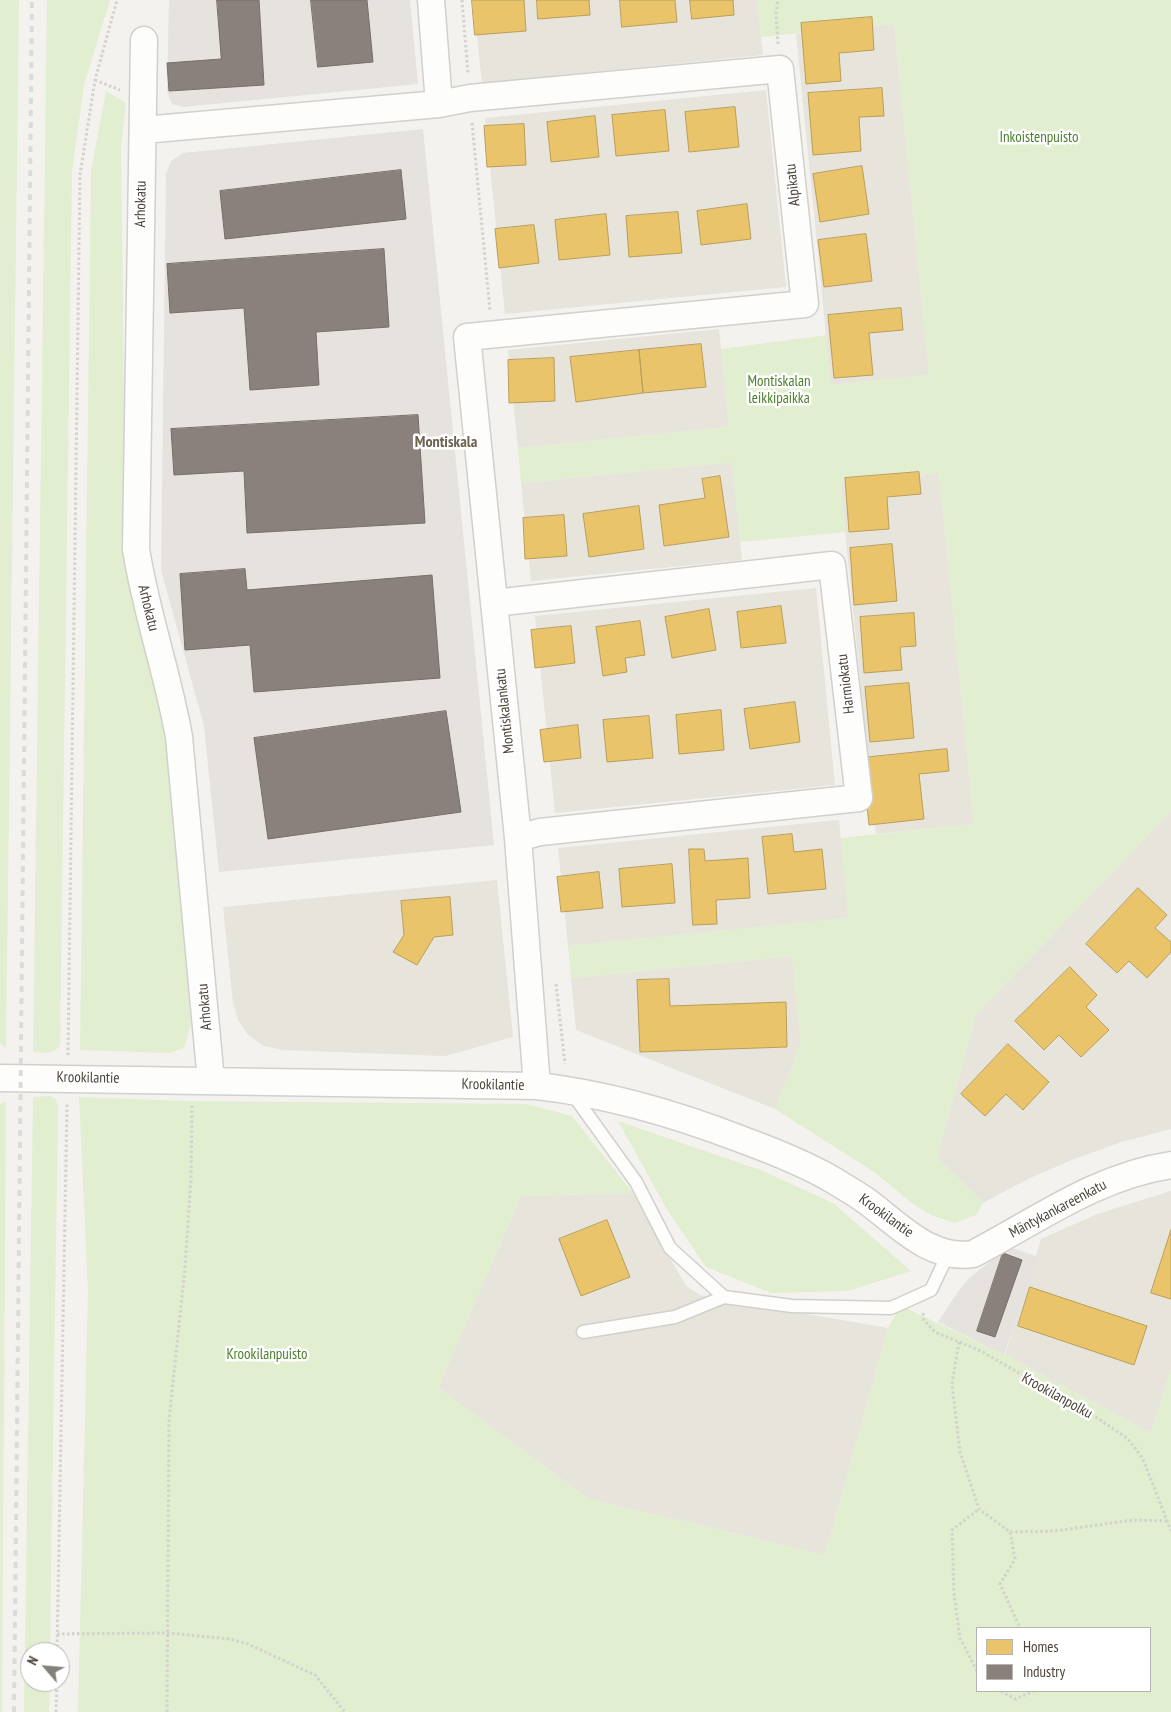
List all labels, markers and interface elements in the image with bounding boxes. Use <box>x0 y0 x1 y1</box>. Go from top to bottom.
park label: Inkoistenpuisto <box>999 129 1079 147</box>
street label: Alpikatu <box>782 163 804 207</box>
street label: Arhokatu <box>132 180 150 228</box>
park label: Montiskalan leikkipaikka <box>748 373 810 408</box>
district label: Montiskala <box>415 432 477 452</box>
street label: Arhokatu <box>134 583 162 633</box>
street label: Harmiokatu <box>833 653 859 715</box>
street label: Montiskalankatu <box>492 668 518 754</box>
street label: Arhokatu <box>194 983 216 1031</box>
street label: Krookilantie <box>56 1068 120 1088</box>
street label: Krookilantie <box>461 1075 525 1095</box>
street label: Mäntykankareenkatu <box>1006 1176 1110 1242</box>
street label: Krookilantie <box>855 1190 917 1242</box>
park label: Krookilanpuisto <box>226 1346 308 1364</box>
street label: Krookilanpolku <box>1018 1369 1096 1423</box>
legend <box>976 1627 1151 1692</box>
text: Homes <box>1023 1637 1059 1656</box>
north arrow <box>20 1642 70 1692</box>
text: N <box>23 1653 42 1668</box>
text: Industry <box>1023 1662 1065 1681</box>

